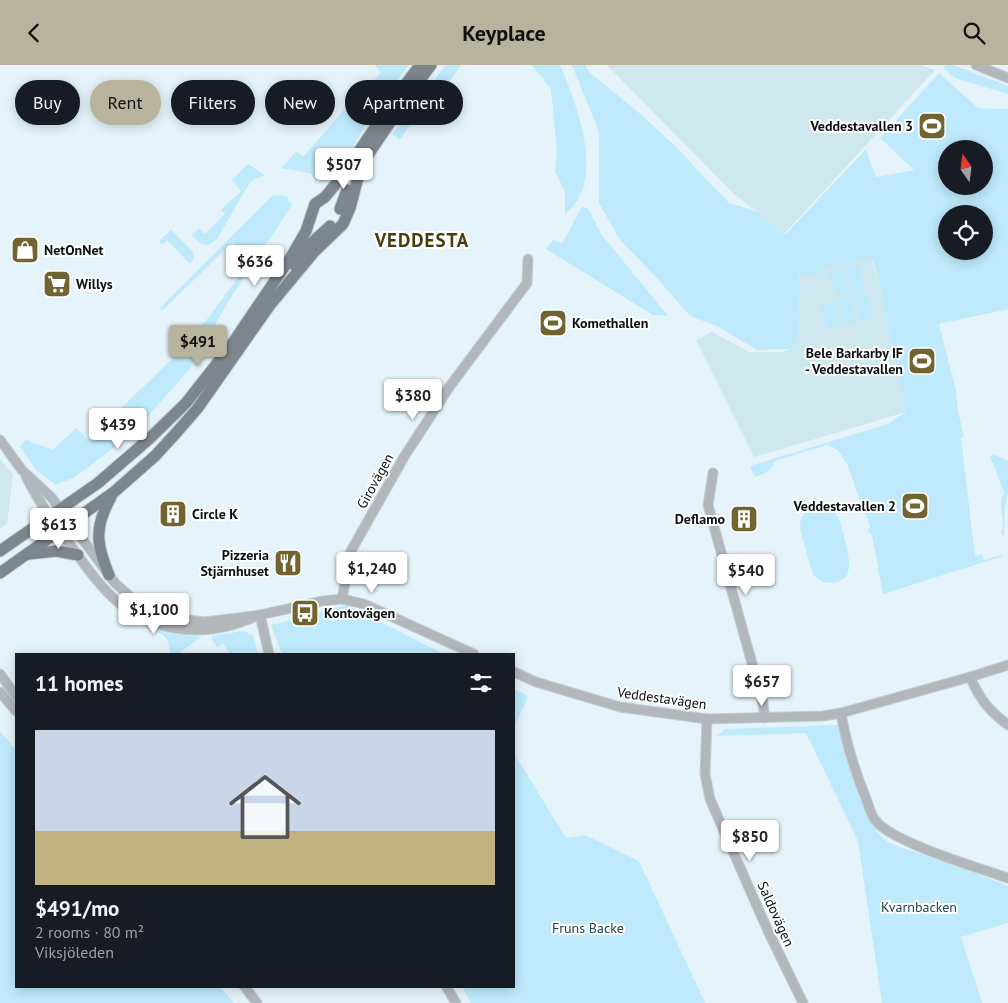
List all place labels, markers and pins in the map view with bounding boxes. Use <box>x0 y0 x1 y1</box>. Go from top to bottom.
sports icon: Veddestavallen 3 <box>917 111 947 141</box>
place label: Veddestavallen 3 <box>809 117 913 135</box>
pin: $507 <box>314 147 374 190</box>
shop icon: NetOnNet <box>10 235 40 265</box>
place label: NetOnNet <box>44 241 104 259</box>
pin: $636 <box>225 245 285 287</box>
supermarket icon: Willys <box>42 269 72 299</box>
place label: Willys <box>76 275 113 293</box>
sports icon: Komethallen <box>538 308 568 338</box>
place label: Komethallen <box>572 314 648 332</box>
pin: $491 <box>168 325 228 367</box>
place label: Bele Barkarby IF - Veddestavallen <box>805 344 903 378</box>
sports icon: Bele Barkarby IF - Veddestavallen <box>907 346 937 376</box>
pin: $380 <box>383 379 443 421</box>
pin: $439 <box>88 407 148 450</box>
sports icon: Veddestavallen 2 <box>900 491 930 521</box>
place label: Veddestavallen 2 <box>792 497 896 515</box>
building icon: Circle K <box>158 499 188 529</box>
building icon: Deflamo <box>729 504 759 534</box>
place label: Circle K <box>192 505 238 523</box>
pin: $613 <box>29 507 89 550</box>
place label: Deflamo <box>675 510 725 528</box>
place label: Pizzeria Stjärnhuset <box>200 546 269 580</box>
restaurant icon: Pizzeria Stjärnhuset <box>273 548 303 578</box>
pin: $1,240 <box>331 551 413 594</box>
pin: $540 <box>716 553 776 596</box>
pin: $1,100 <box>113 593 195 635</box>
bus stop icon: Kontovägen <box>290 598 320 628</box>
place label: Kontovägen <box>324 604 395 622</box>
pin: $657 <box>732 665 792 707</box>
pin: $850 <box>720 819 780 862</box>

